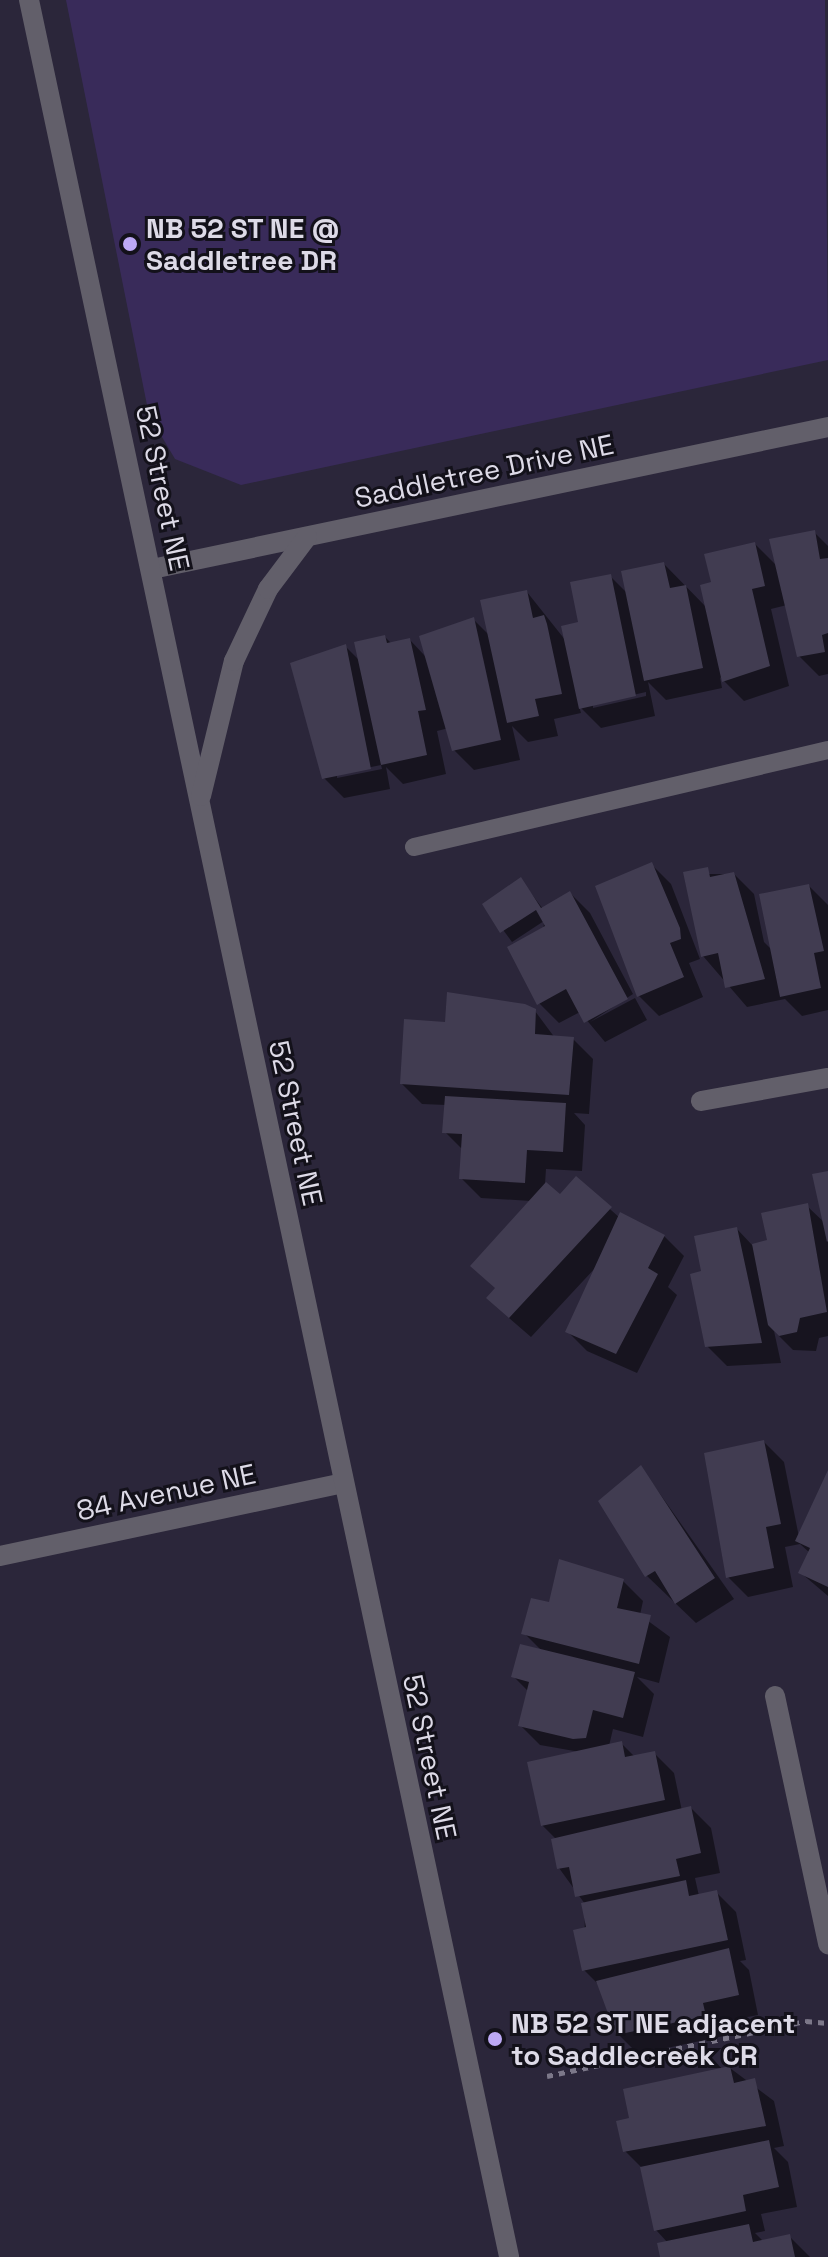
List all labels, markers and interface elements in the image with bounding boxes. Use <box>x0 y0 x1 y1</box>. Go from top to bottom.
place label: NB 52 ST NE @ Saddletree DR <box>146 211 340 277</box>
marker: NB 52 ST NE @ Saddletree DR <box>121 235 139 253</box>
street label: 52 Street NE <box>129 402 197 574</box>
street label: Saddletree Drive NE <box>352 427 616 515</box>
street label: 52 Street NE <box>262 1037 330 1209</box>
street label: 84 Avenue NE <box>73 1457 259 1527</box>
street label: 52 Street NE <box>396 1671 464 1843</box>
place label: NB 52 ST NE adjacent to Saddlecreek CR <box>511 2006 796 2072</box>
marker: NB 52 ST NE adjacent to Saddlecreek CR <box>486 2030 504 2048</box>

